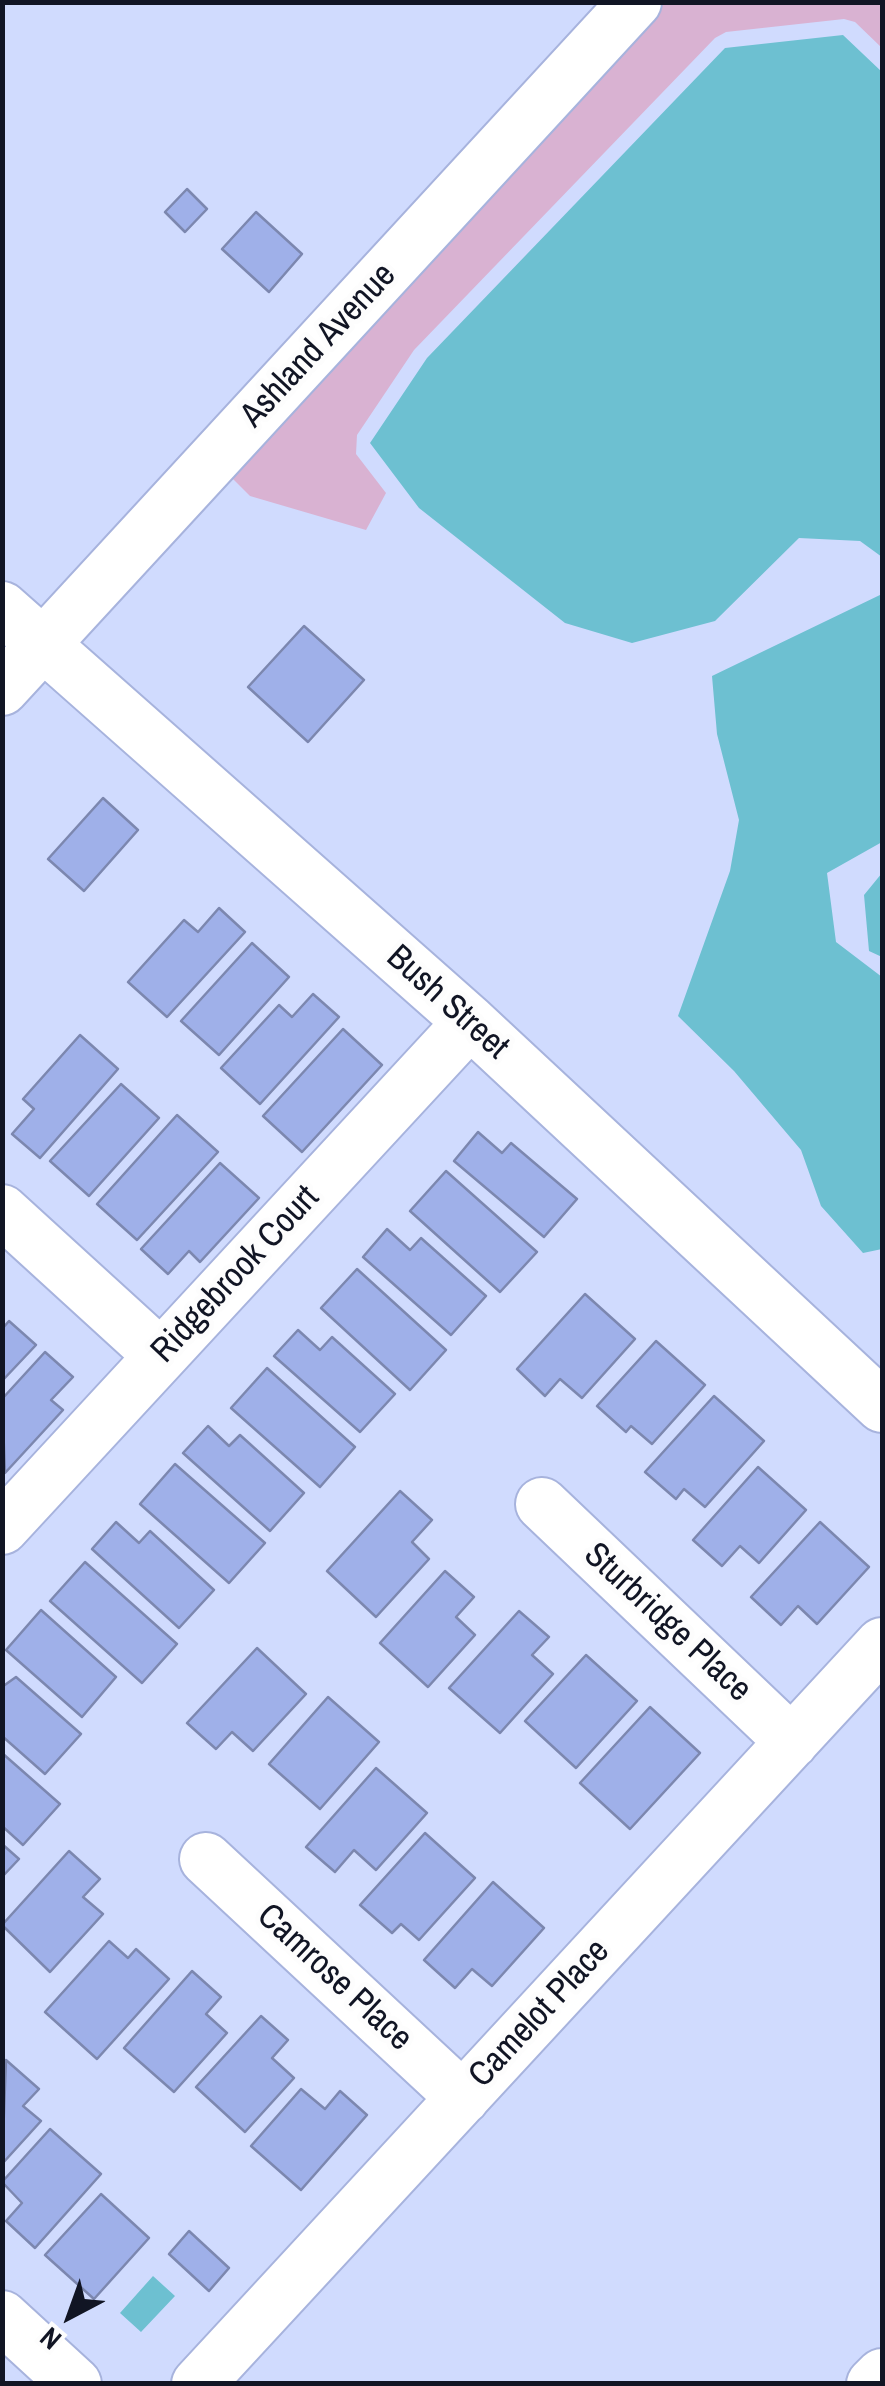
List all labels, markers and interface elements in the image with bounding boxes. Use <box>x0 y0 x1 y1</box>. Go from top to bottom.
street label: Ashland Avenue <box>233 255 405 437</box>
street label: Bush Street <box>377 937 517 1069</box>
street label: Ridgebrook Court <box>143 1178 329 1372</box>
street label: Sturbridge Place <box>575 1535 759 1711</box>
street label: Camrose Place <box>248 1896 420 2060</box>
street label: Camelot Place <box>461 1931 619 2097</box>
north arrow <box>20 2266 120 2366</box>
text: N <box>32 2319 69 2358</box>

